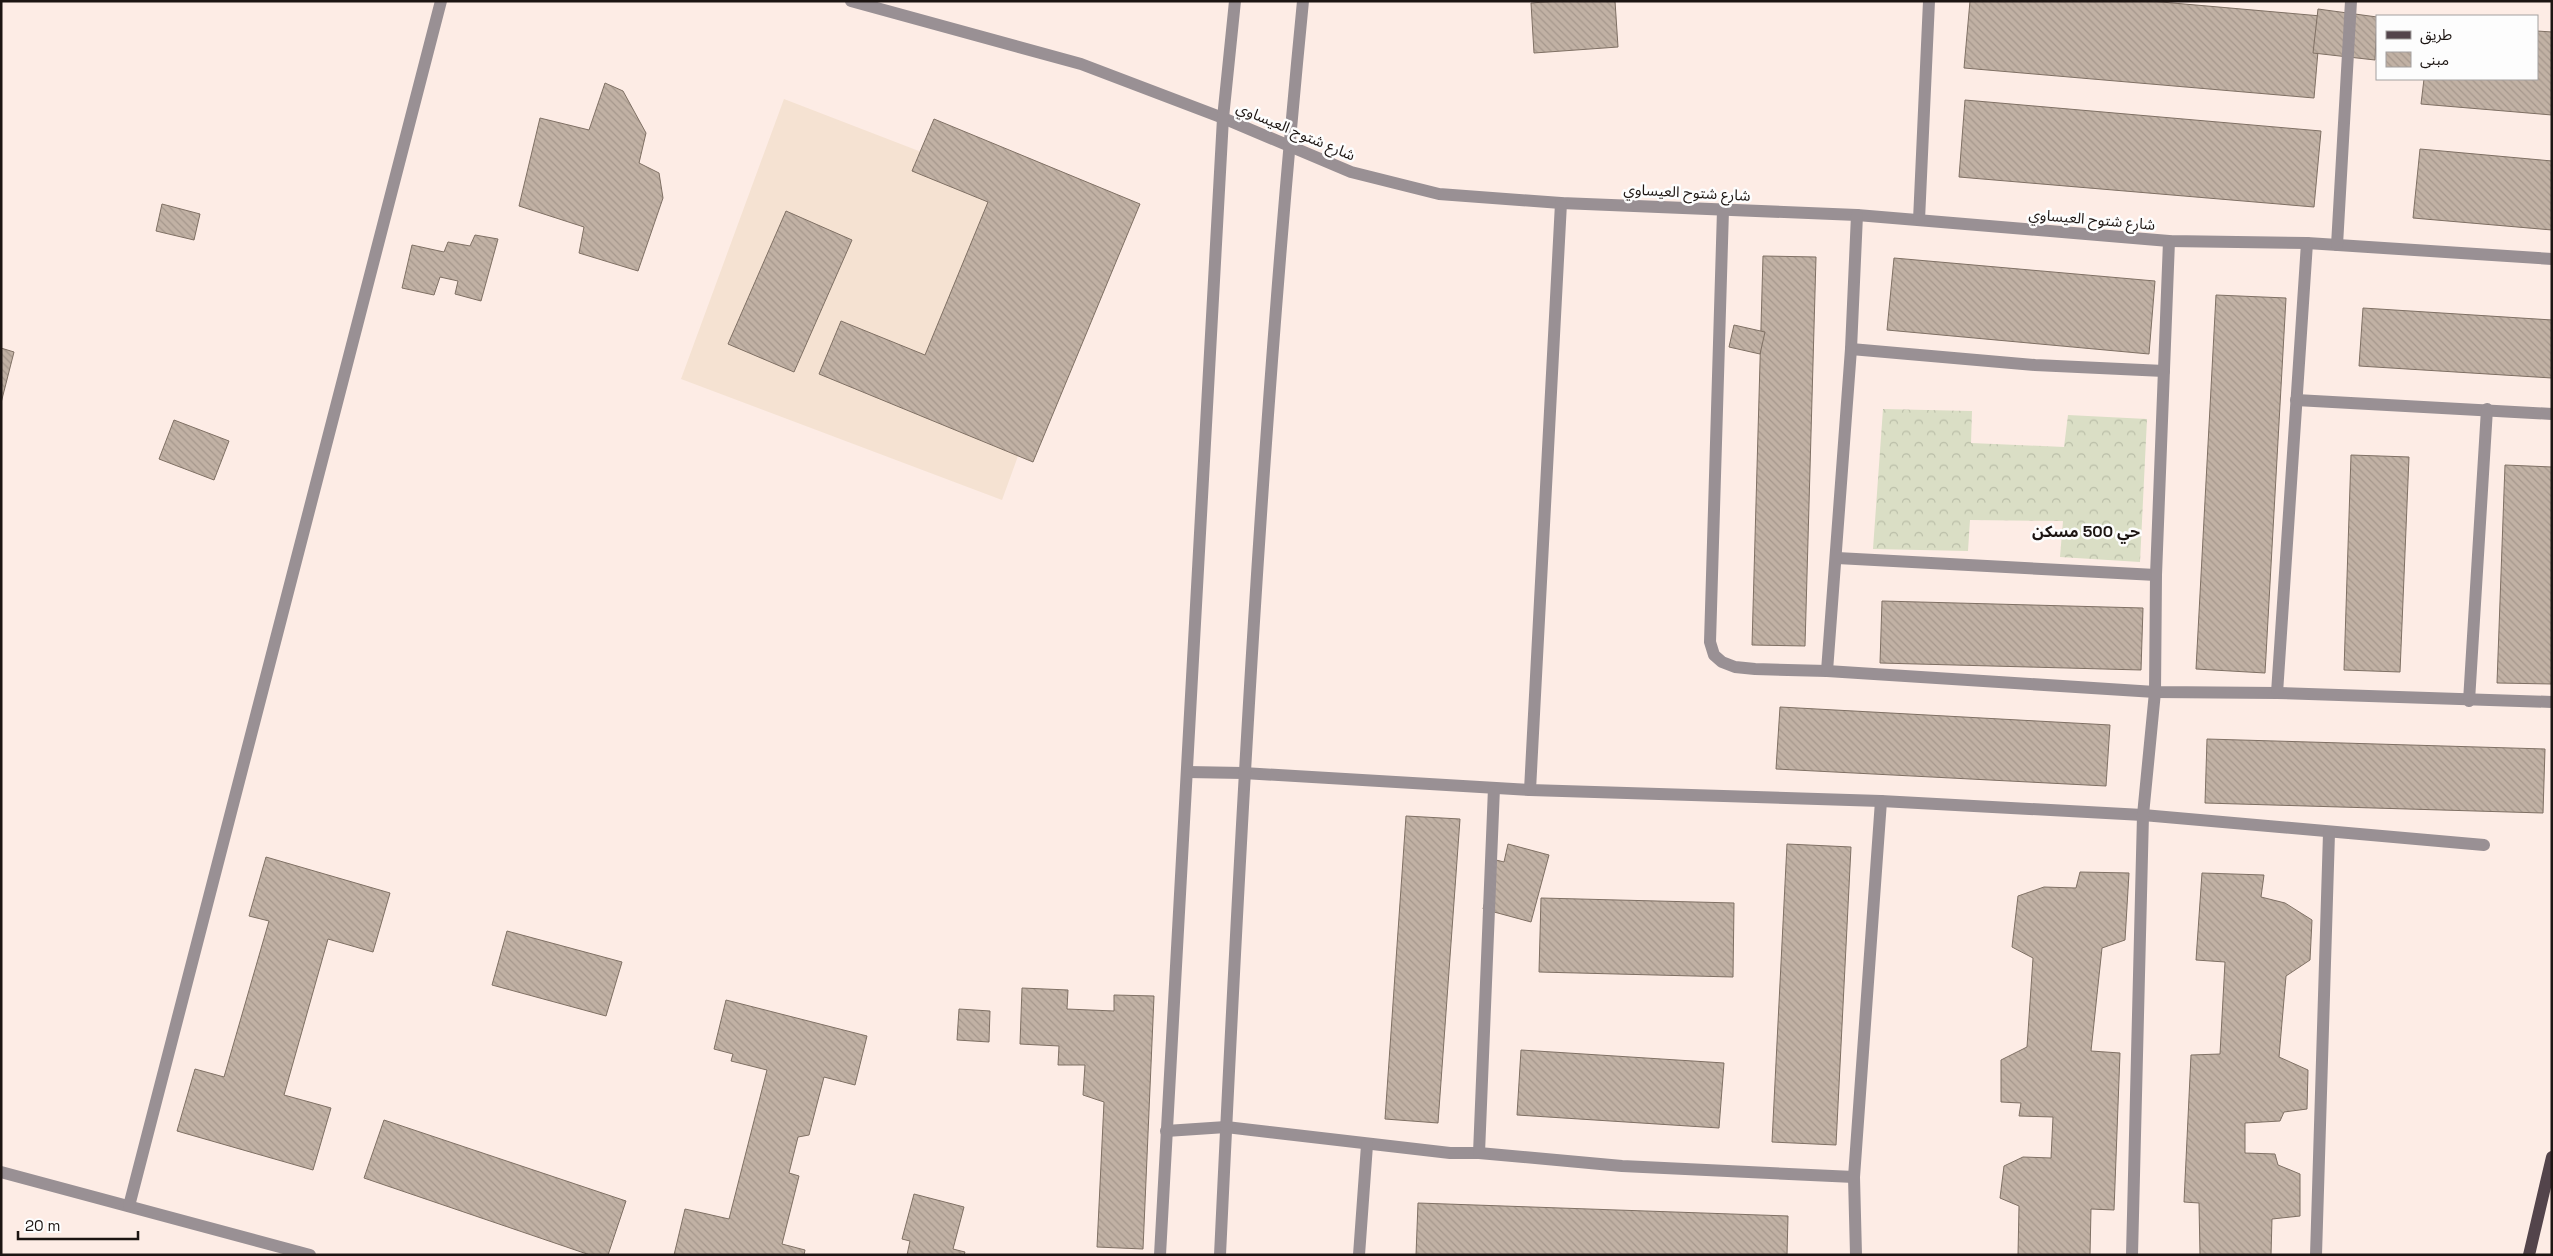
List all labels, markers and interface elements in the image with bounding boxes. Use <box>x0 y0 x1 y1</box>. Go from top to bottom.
legend <box>2376 15 2538 80</box>
text: طريق <box>2420 25 2452 45</box>
text: مبنى <box>2420 50 2449 69</box>
street label: شارع شتوح العيساوي <box>1233 97 1358 167</box>
street label: شارع شتوح العيساوي <box>1623 179 1751 208</box>
street label: شارع شتوح العيساوي <box>2028 204 2156 237</box>
district label: حي 500 مسكن <box>2032 521 2140 544</box>
scale bar <box>18 1208 138 1240</box>
text: 20 m <box>25 1216 60 1235</box>

